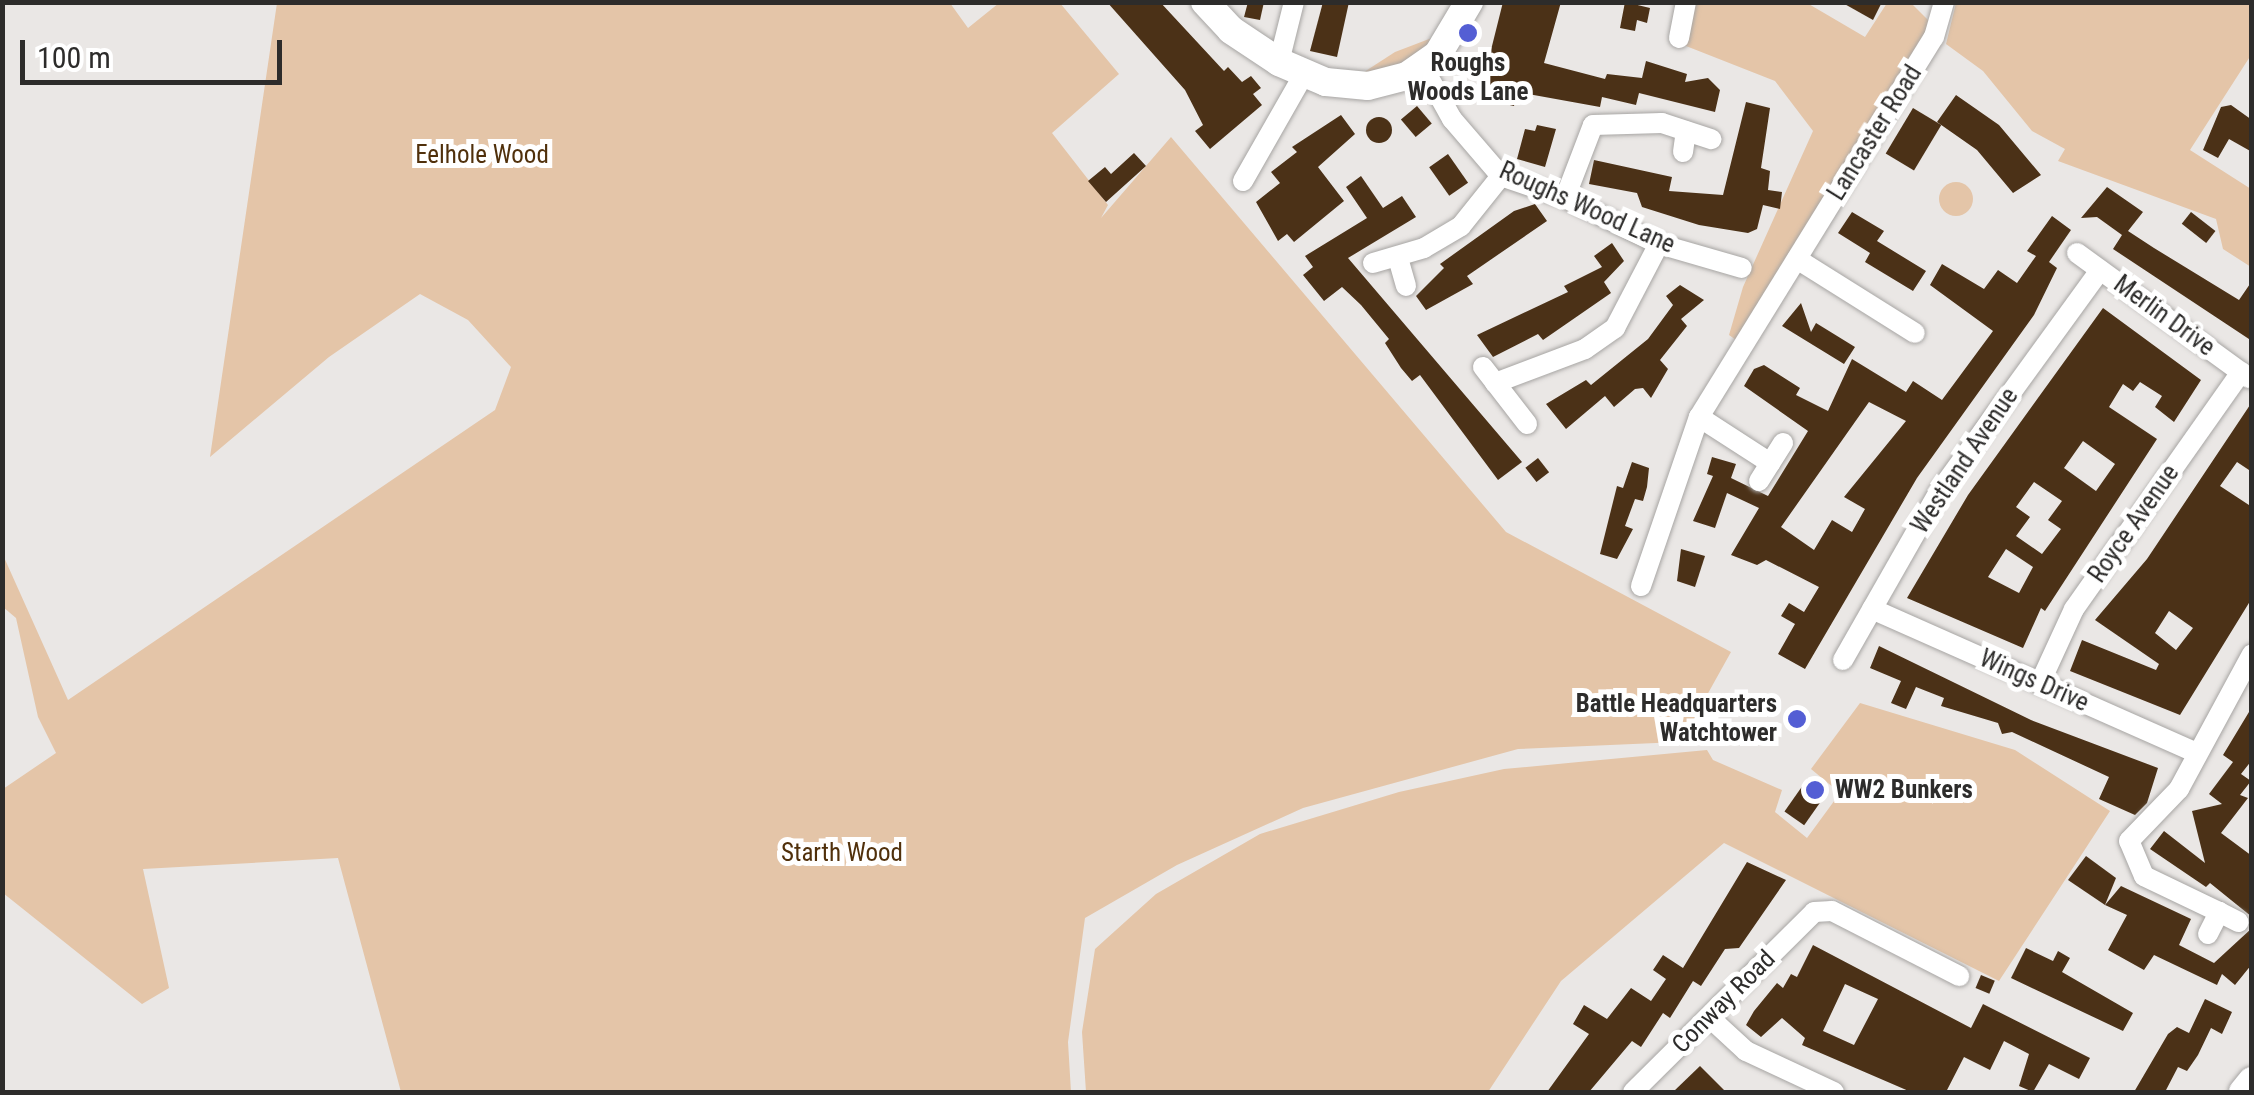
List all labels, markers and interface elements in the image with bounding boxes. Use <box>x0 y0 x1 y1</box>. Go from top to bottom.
scale bar <box>25 20 288 82</box>
marker: Roughs Woods Lane <box>1457 22 1479 44</box>
text: 100 m <box>37 40 111 75</box>
place label: Roughs Woods Lane <box>1408 49 1528 108</box>
street label: Lancaster Road <box>1822 60 1928 206</box>
park label: Eelhole Wood <box>415 140 549 170</box>
street label: Roughs Wood Lane <box>1495 156 1679 260</box>
street label: Merlin Drive <box>2108 269 2220 363</box>
street label: Westland Avenue <box>1905 383 2025 539</box>
street label: Royce Avenue <box>2082 459 2186 589</box>
street label: Wings Drive <box>1975 644 2093 718</box>
place label: Battle Headquarters Watchtower <box>1576 690 1777 749</box>
marker: Battle Headquarters Watchtower <box>1786 708 1808 730</box>
place label: WW2 Bunkers <box>1835 775 1973 805</box>
marker: WW2 Bunkers <box>1804 779 1826 801</box>
park label: Starth Wood <box>781 838 903 868</box>
street label: Conway Road <box>1666 944 1782 1060</box>

